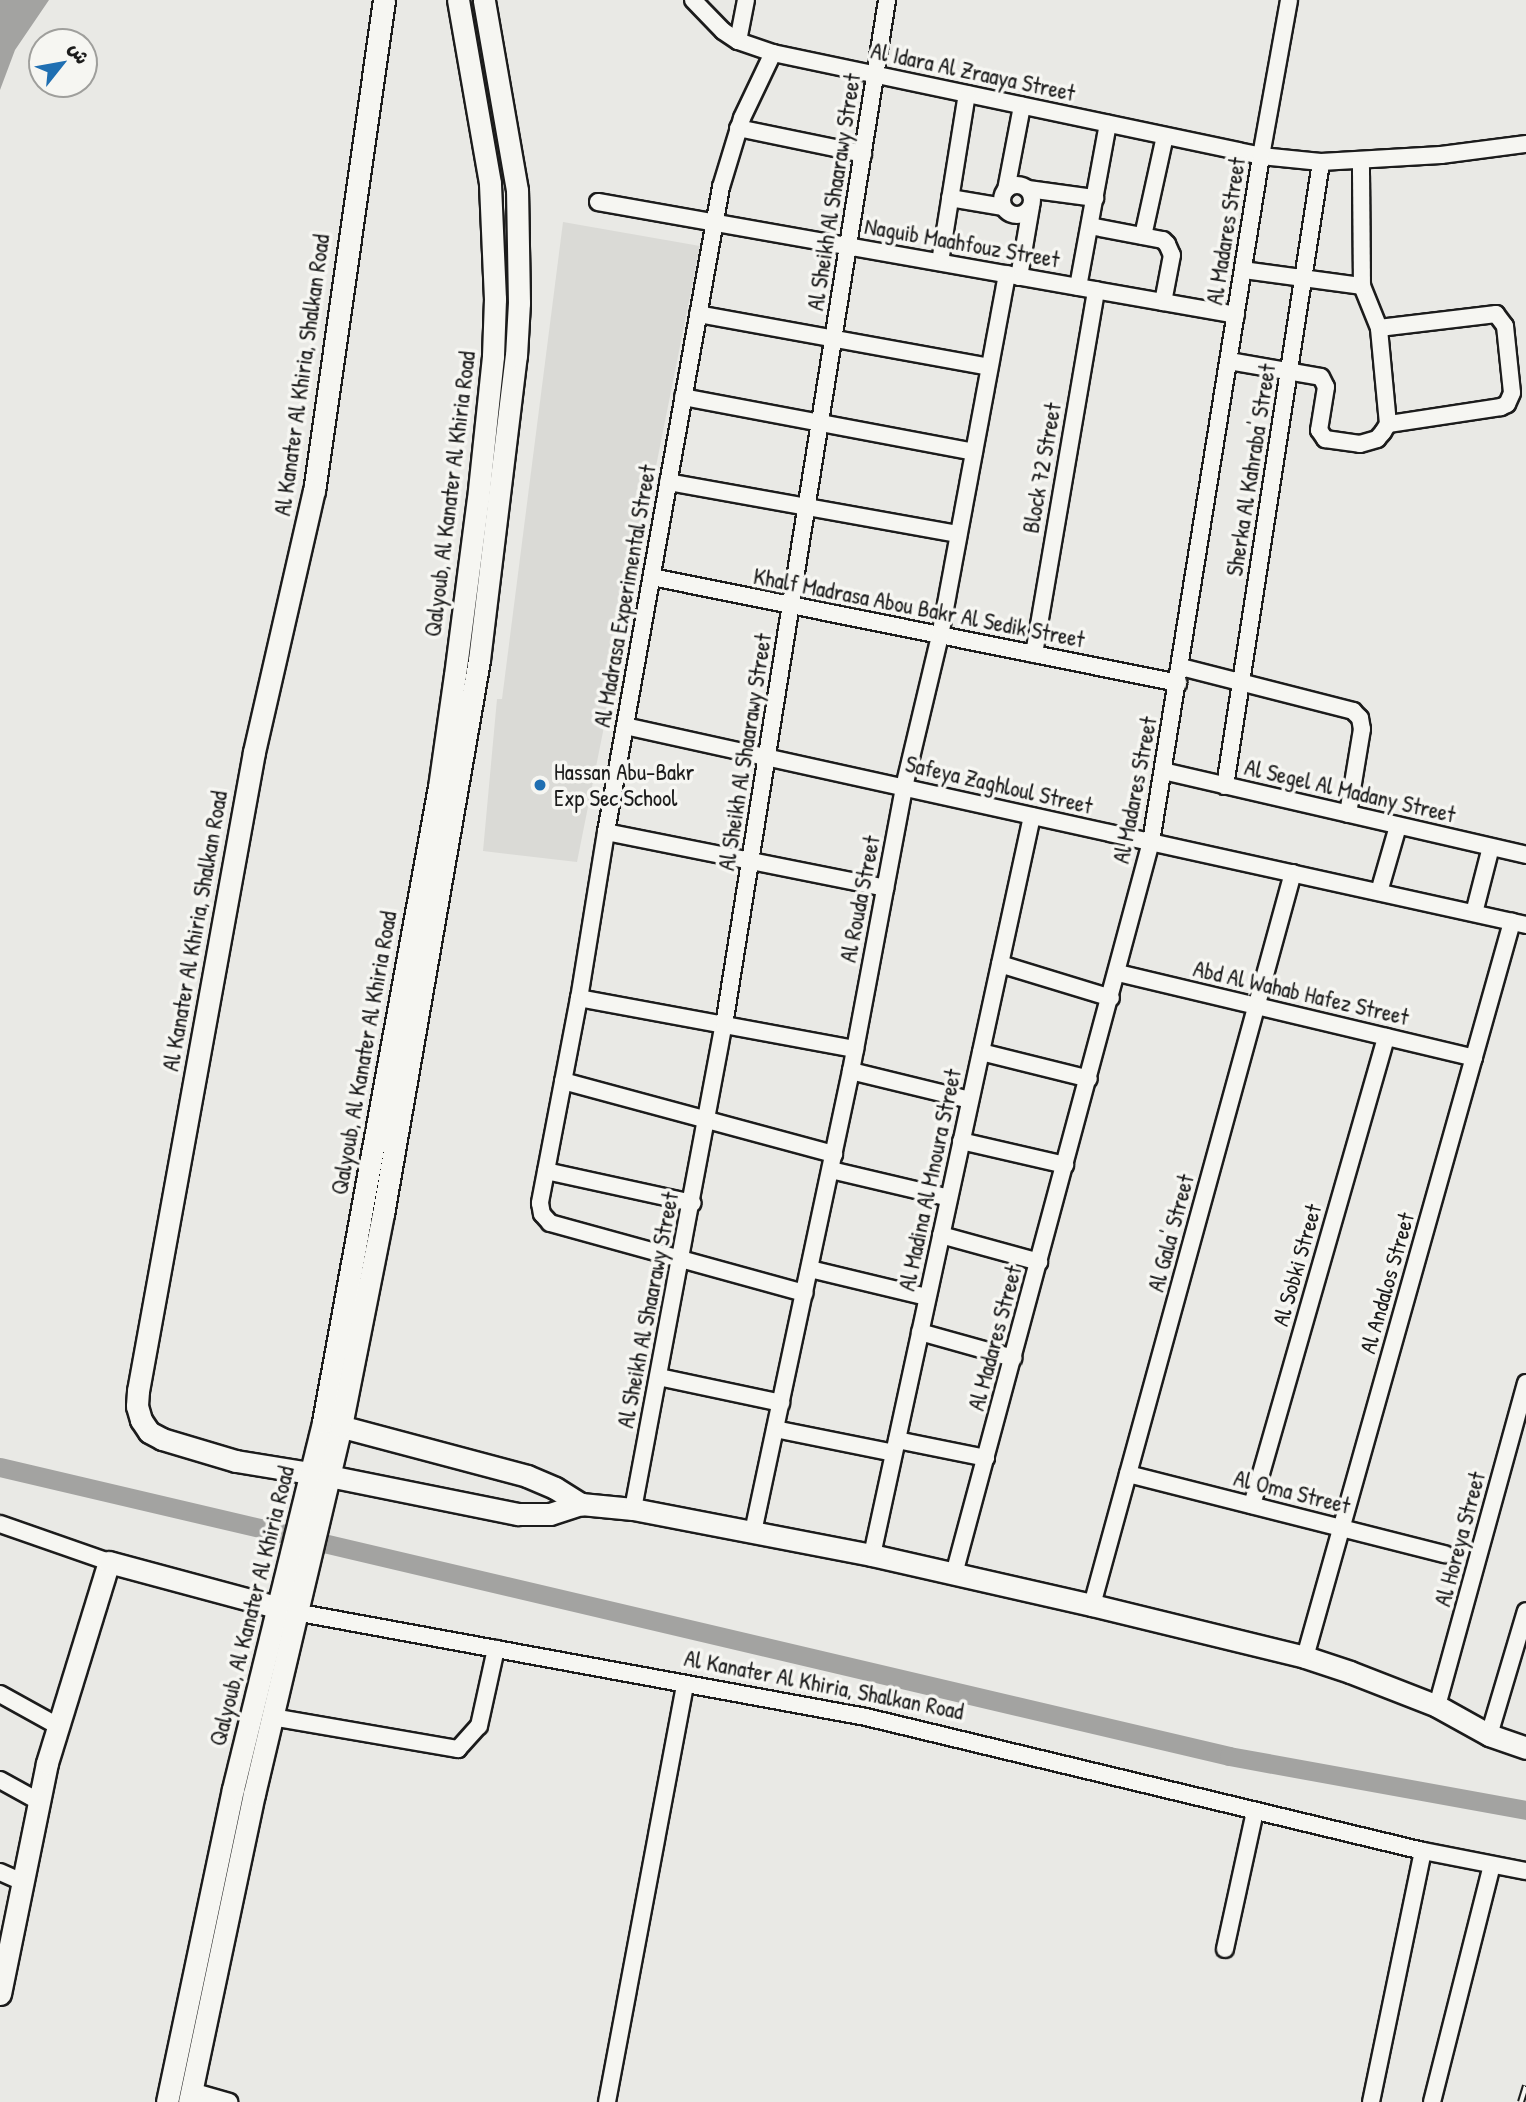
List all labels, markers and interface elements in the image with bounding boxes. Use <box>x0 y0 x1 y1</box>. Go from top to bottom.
north arrow <box>28 28 98 98</box>
street label: Al Idara Al Zraaya Street <box>868 37 1078 107</box>
text: ش <box>63 38 96 69</box>
street label: Al Sheikh Al Shaarawy Street <box>802 72 866 312</box>
street label: Al Madares Street <box>1201 155 1251 307</box>
street label: Naguib Maahfouz Street <box>862 212 1062 274</box>
street label: Al Kanater Al Khiria, Shalkan Road <box>269 232 335 518</box>
street label: Qalyoub, Al Kanater Al Khiria Road <box>419 350 481 638</box>
street label: Sherka Al Kahraba' Street <box>1221 362 1281 578</box>
street label: Block 72 Street <box>1017 401 1067 535</box>
street label: Al Madrasa Experimental Street <box>588 463 662 729</box>
street label: Khalf Madrasa Abou Bakr Al Sedik Street <box>751 562 1087 654</box>
street label: Al Sheikh Al Shaarawy Street <box>713 632 777 872</box>
street label: Al Madares Street <box>1107 714 1163 866</box>
street label: Safeya Zaghloul Street <box>903 750 1095 820</box>
street label: Al Segel Al Madany Street <box>1242 753 1458 829</box>
place label: Hassan Abu-Bakr Exp Sec School <box>554 758 694 812</box>
marker: Hassan Abu-Bakr Exp Sec School <box>532 777 548 793</box>
street label: Al Kanater Al Khiria, Shalkan Road <box>157 789 233 1073</box>
street label: Al Rouda Street <box>834 833 886 965</box>
street label: Qalyoub, Al Kanater Al Khiria Road <box>325 909 403 1197</box>
street label: Abd Al Wahab Hafez Street <box>1191 955 1411 1031</box>
street label: Al Madina Al Mnoura Street <box>893 1067 967 1293</box>
street label: Al Gala' Street <box>1142 1171 1200 1295</box>
street label: Al Sheikh Al Shaarawy Street <box>612 1190 684 1430</box>
street label: Al Sobki Street <box>1266 1201 1328 1329</box>
street label: Al Andalos Street <box>1354 1209 1420 1357</box>
street label: Al Madares Street <box>962 1262 1028 1414</box>
street label: Qalyoub, Al Kanater Al Khiria Road <box>204 1463 300 1749</box>
street label: Al Oma Street <box>1231 1464 1353 1520</box>
street label: Al Horeya Street <box>1429 1469 1491 1609</box>
street label: Al Kanater Al Khiria, Shalkan Road <box>682 1644 966 1726</box>

